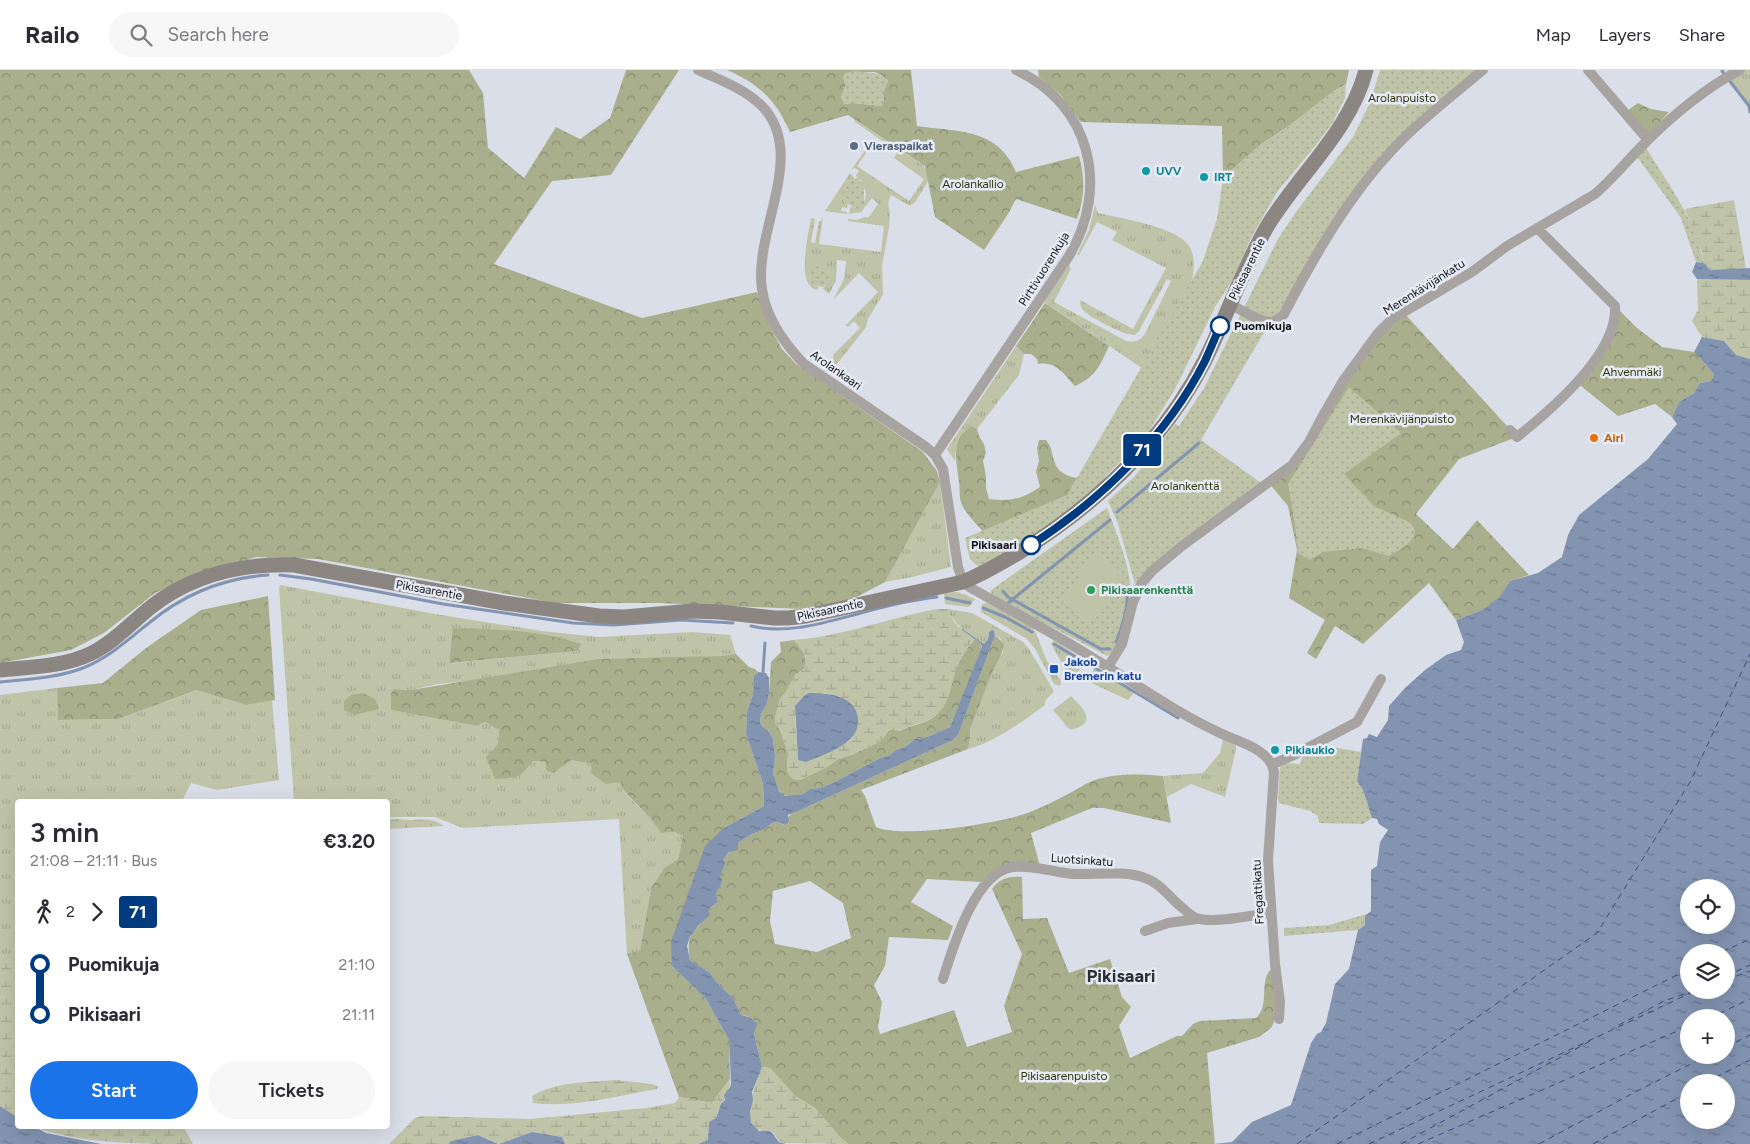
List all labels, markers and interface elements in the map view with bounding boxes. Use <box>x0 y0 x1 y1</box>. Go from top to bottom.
search box <box>109 12 459 57</box>
text: Railo <box>25 20 79 49</box>
icon: search <box>127 21 155 49</box>
text: Search here <box>167 23 269 46</box>
text: Map <box>1536 24 1571 46</box>
text: Layers <box>1599 24 1651 46</box>
text: Share <box>1679 24 1725 46</box>
park label: Arolanpuisto <box>1368 91 1436 105</box>
place label: Vieraspaikat <box>864 139 933 153</box>
marker: Vieraspaikat <box>848 140 860 152</box>
place label: UVV <box>1156 164 1182 178</box>
marker: UVV <box>1140 165 1152 177</box>
place label: IRT <box>1214 170 1232 184</box>
marker: IRT <box>1198 171 1210 183</box>
park label: Arolankallio <box>942 177 1004 191</box>
street label: Pirttivuorenkuja <box>1016 229 1072 309</box>
street label: Pikisaarentie <box>1226 235 1268 302</box>
street label: Merenkävijänkatu <box>1380 256 1468 318</box>
marker: Puomikuja <box>1210 316 1230 336</box>
place label: Puomikuja <box>1234 319 1292 333</box>
street label: Arolankaari <box>808 347 864 393</box>
park label: Ahvenmäki <box>1602 365 1662 379</box>
park label: Merenkävijänpuisto <box>1350 412 1454 426</box>
place label: Airi <box>1604 431 1623 445</box>
marker: Airi <box>1588 432 1600 444</box>
line badge: 71 <box>1120 434 1164 466</box>
text: 71 <box>1133 439 1151 461</box>
park label: Arolankenttä <box>1151 479 1219 493</box>
marker: Pikisaari <box>1021 535 1041 555</box>
place label: Pikisaari <box>971 538 1017 552</box>
street label: Pikisaarentie <box>395 577 464 603</box>
place label: Pikisaarenkenttä <box>1101 583 1193 597</box>
marker: Pikisaarenkenttä <box>1085 584 1097 596</box>
street label: Pikisaarentie <box>796 596 865 624</box>
place label: Jakob Bremerin katu <box>1064 655 1141 683</box>
marker: Jakob Bremerin katu <box>1048 663 1060 675</box>
place label: Pikiaukio <box>1285 743 1335 757</box>
marker: Pikiaukio <box>1269 744 1281 756</box>
text: 3 min <box>30 815 99 849</box>
text: €3.20 <box>323 830 375 853</box>
text: 21:08 – 21:11 · Bus <box>30 851 157 870</box>
street label: Luotsinkatu <box>1050 851 1114 869</box>
street label: Fregattikatu <box>1249 859 1267 925</box>
map controls <box>1680 879 1735 1129</box>
button: locate <box>1680 879 1735 934</box>
icon: walk <box>30 898 58 926</box>
icon: forward <box>83 898 111 926</box>
text: 71 <box>129 901 147 923</box>
text: 2 <box>66 902 75 921</box>
button: layers <box>1680 944 1735 999</box>
text: Puomikuja <box>68 953 159 976</box>
text: 21:10 <box>339 955 375 974</box>
district label: Pikisaari <box>1086 965 1156 987</box>
text: Pikisaari <box>68 1003 141 1026</box>
text: 21:11 <box>342 1005 375 1024</box>
button: + <box>1680 1009 1735 1064</box>
button: Start <box>30 1061 198 1119</box>
button: Tickets <box>208 1061 375 1119</box>
park label: Pikisaarenpuisto <box>1020 1069 1108 1083</box>
button: − <box>1680 1074 1735 1129</box>

